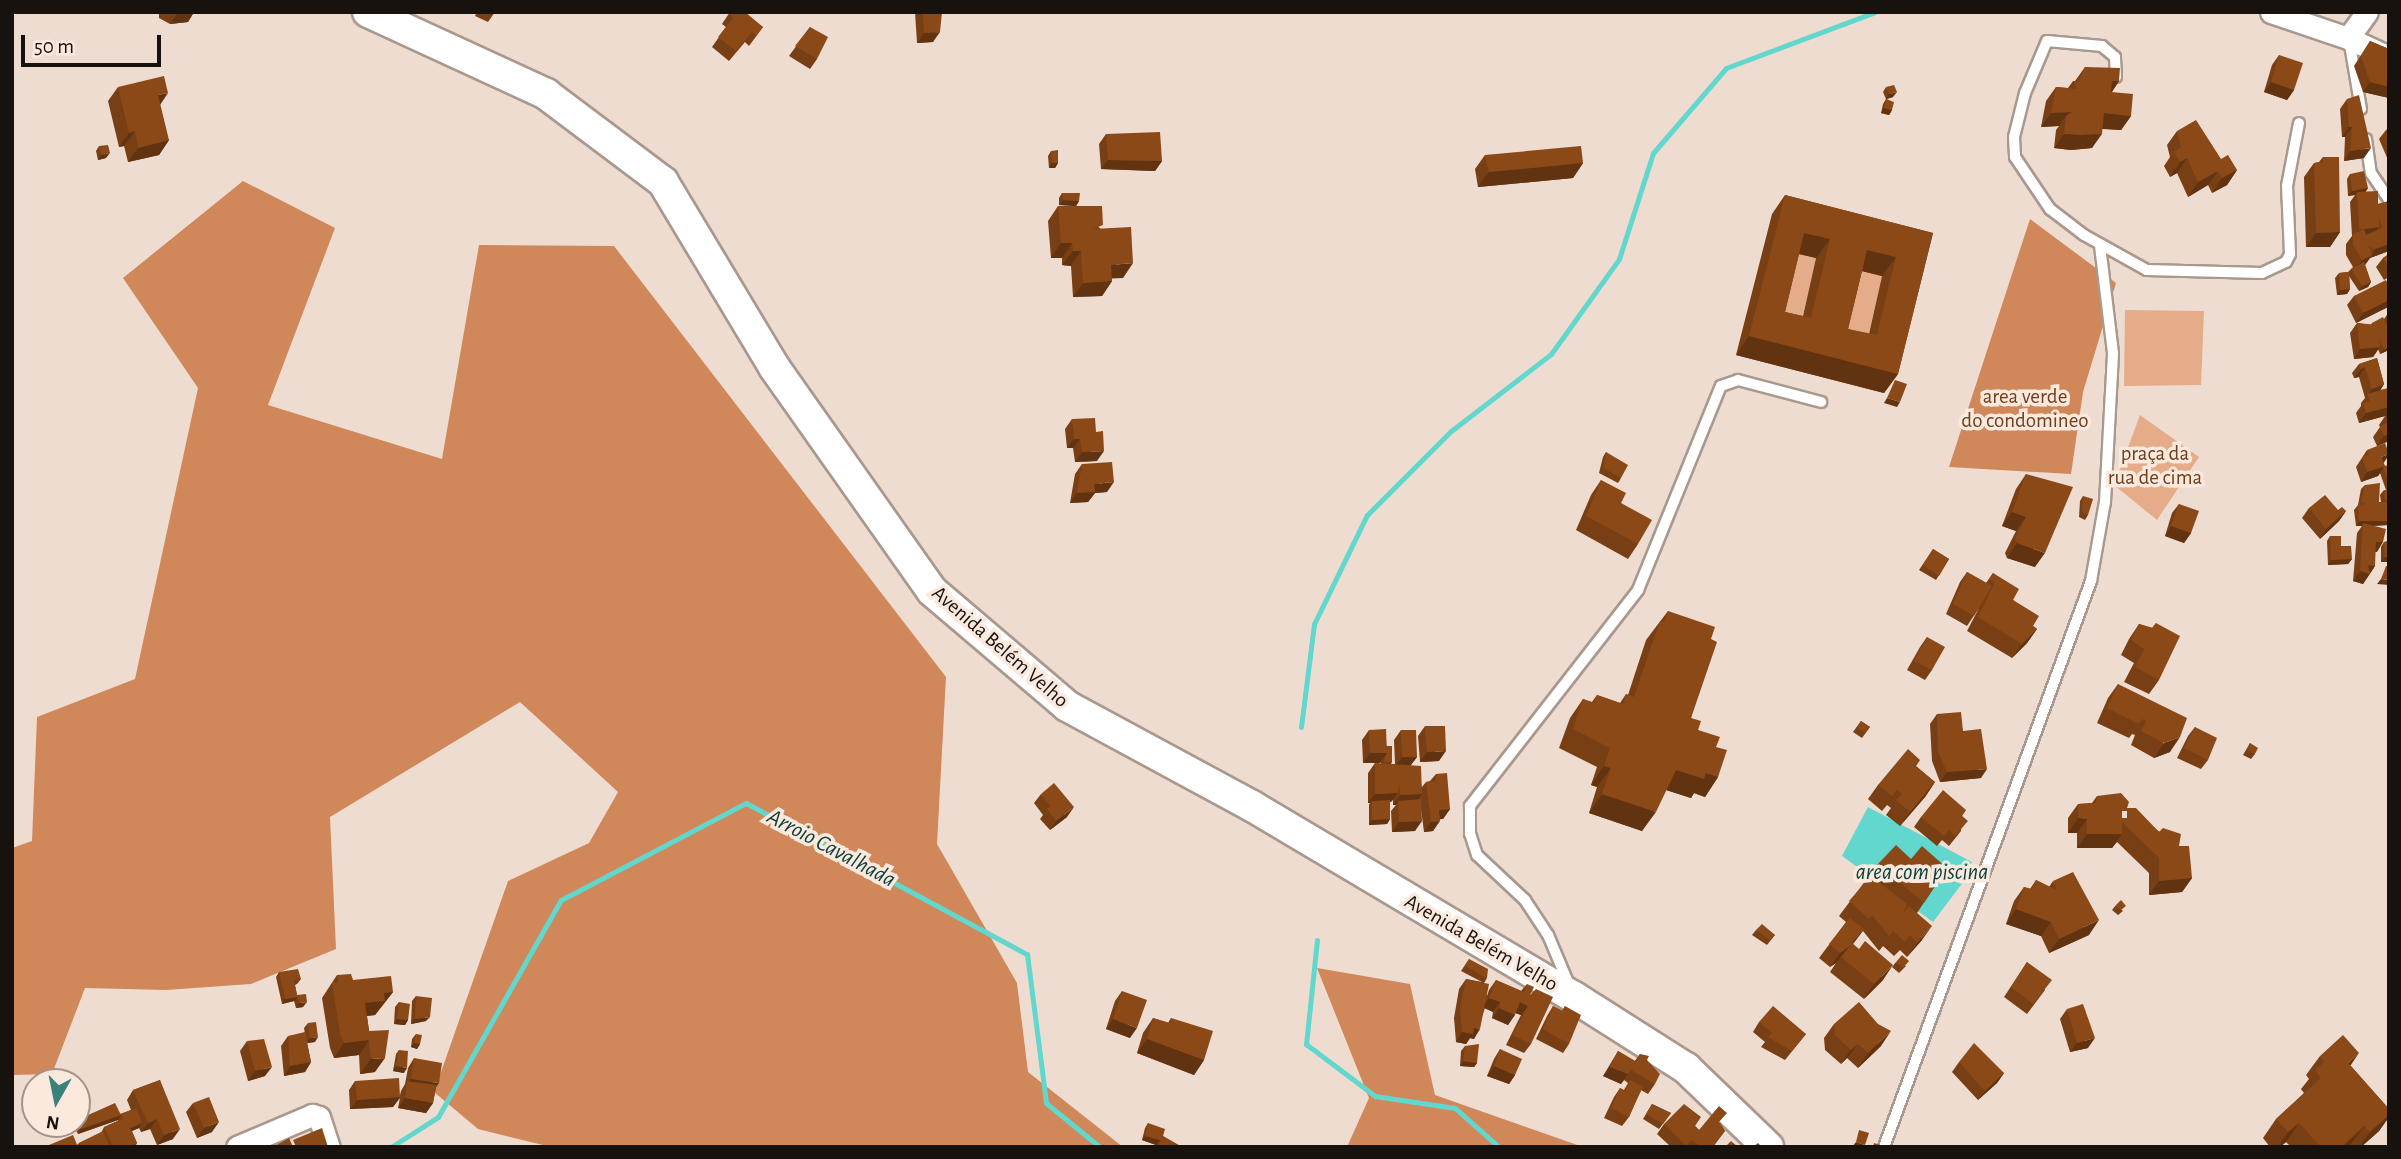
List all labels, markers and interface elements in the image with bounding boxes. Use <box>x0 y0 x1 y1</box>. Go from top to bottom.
scale bar <box>24 21 164 65</box>
text: 50 m <box>34 36 74 57</box>
park label: area verde do condomineo <box>1961 384 2089 434</box>
park label: praça da rua de cima <box>2108 441 2202 491</box>
street label: Avenida Belém Velho <box>926 581 1074 713</box>
water label: Arroio Cavalhada <box>762 804 900 894</box>
water label: area com piscina <box>1856 859 1988 887</box>
street label: Avenida Belém Velho <box>1400 889 1562 997</box>
north arrow <box>21 1068 91 1138</box>
text: N <box>45 1112 61 1133</box>

